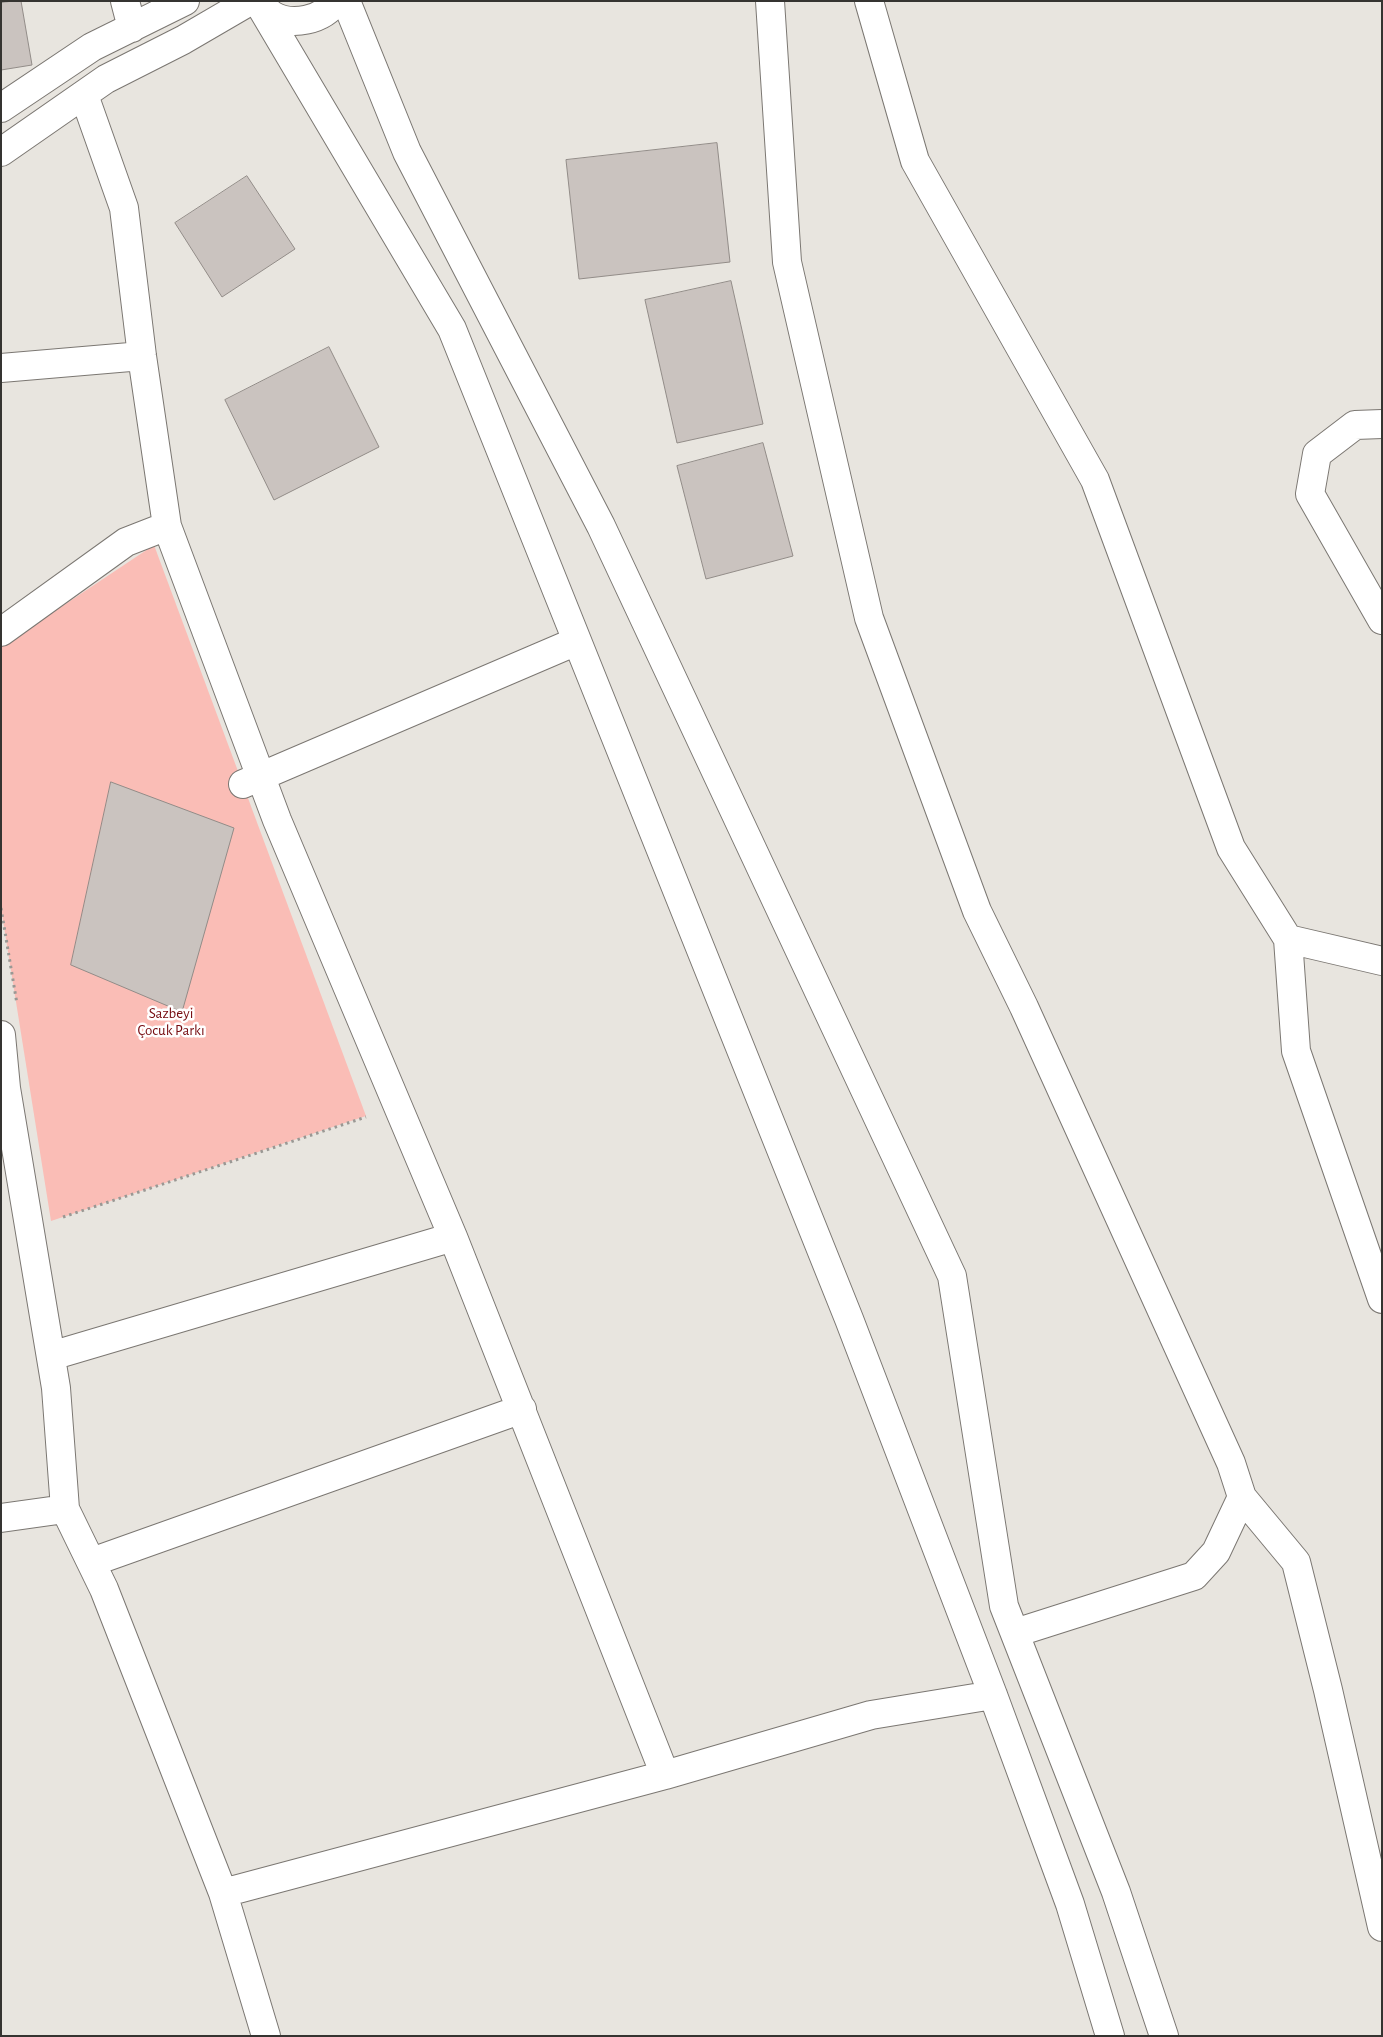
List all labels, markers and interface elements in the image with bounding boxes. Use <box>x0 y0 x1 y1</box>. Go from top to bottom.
park label: Sazbeyi Çocuk Parkı <box>137 1004 205 1039</box>

